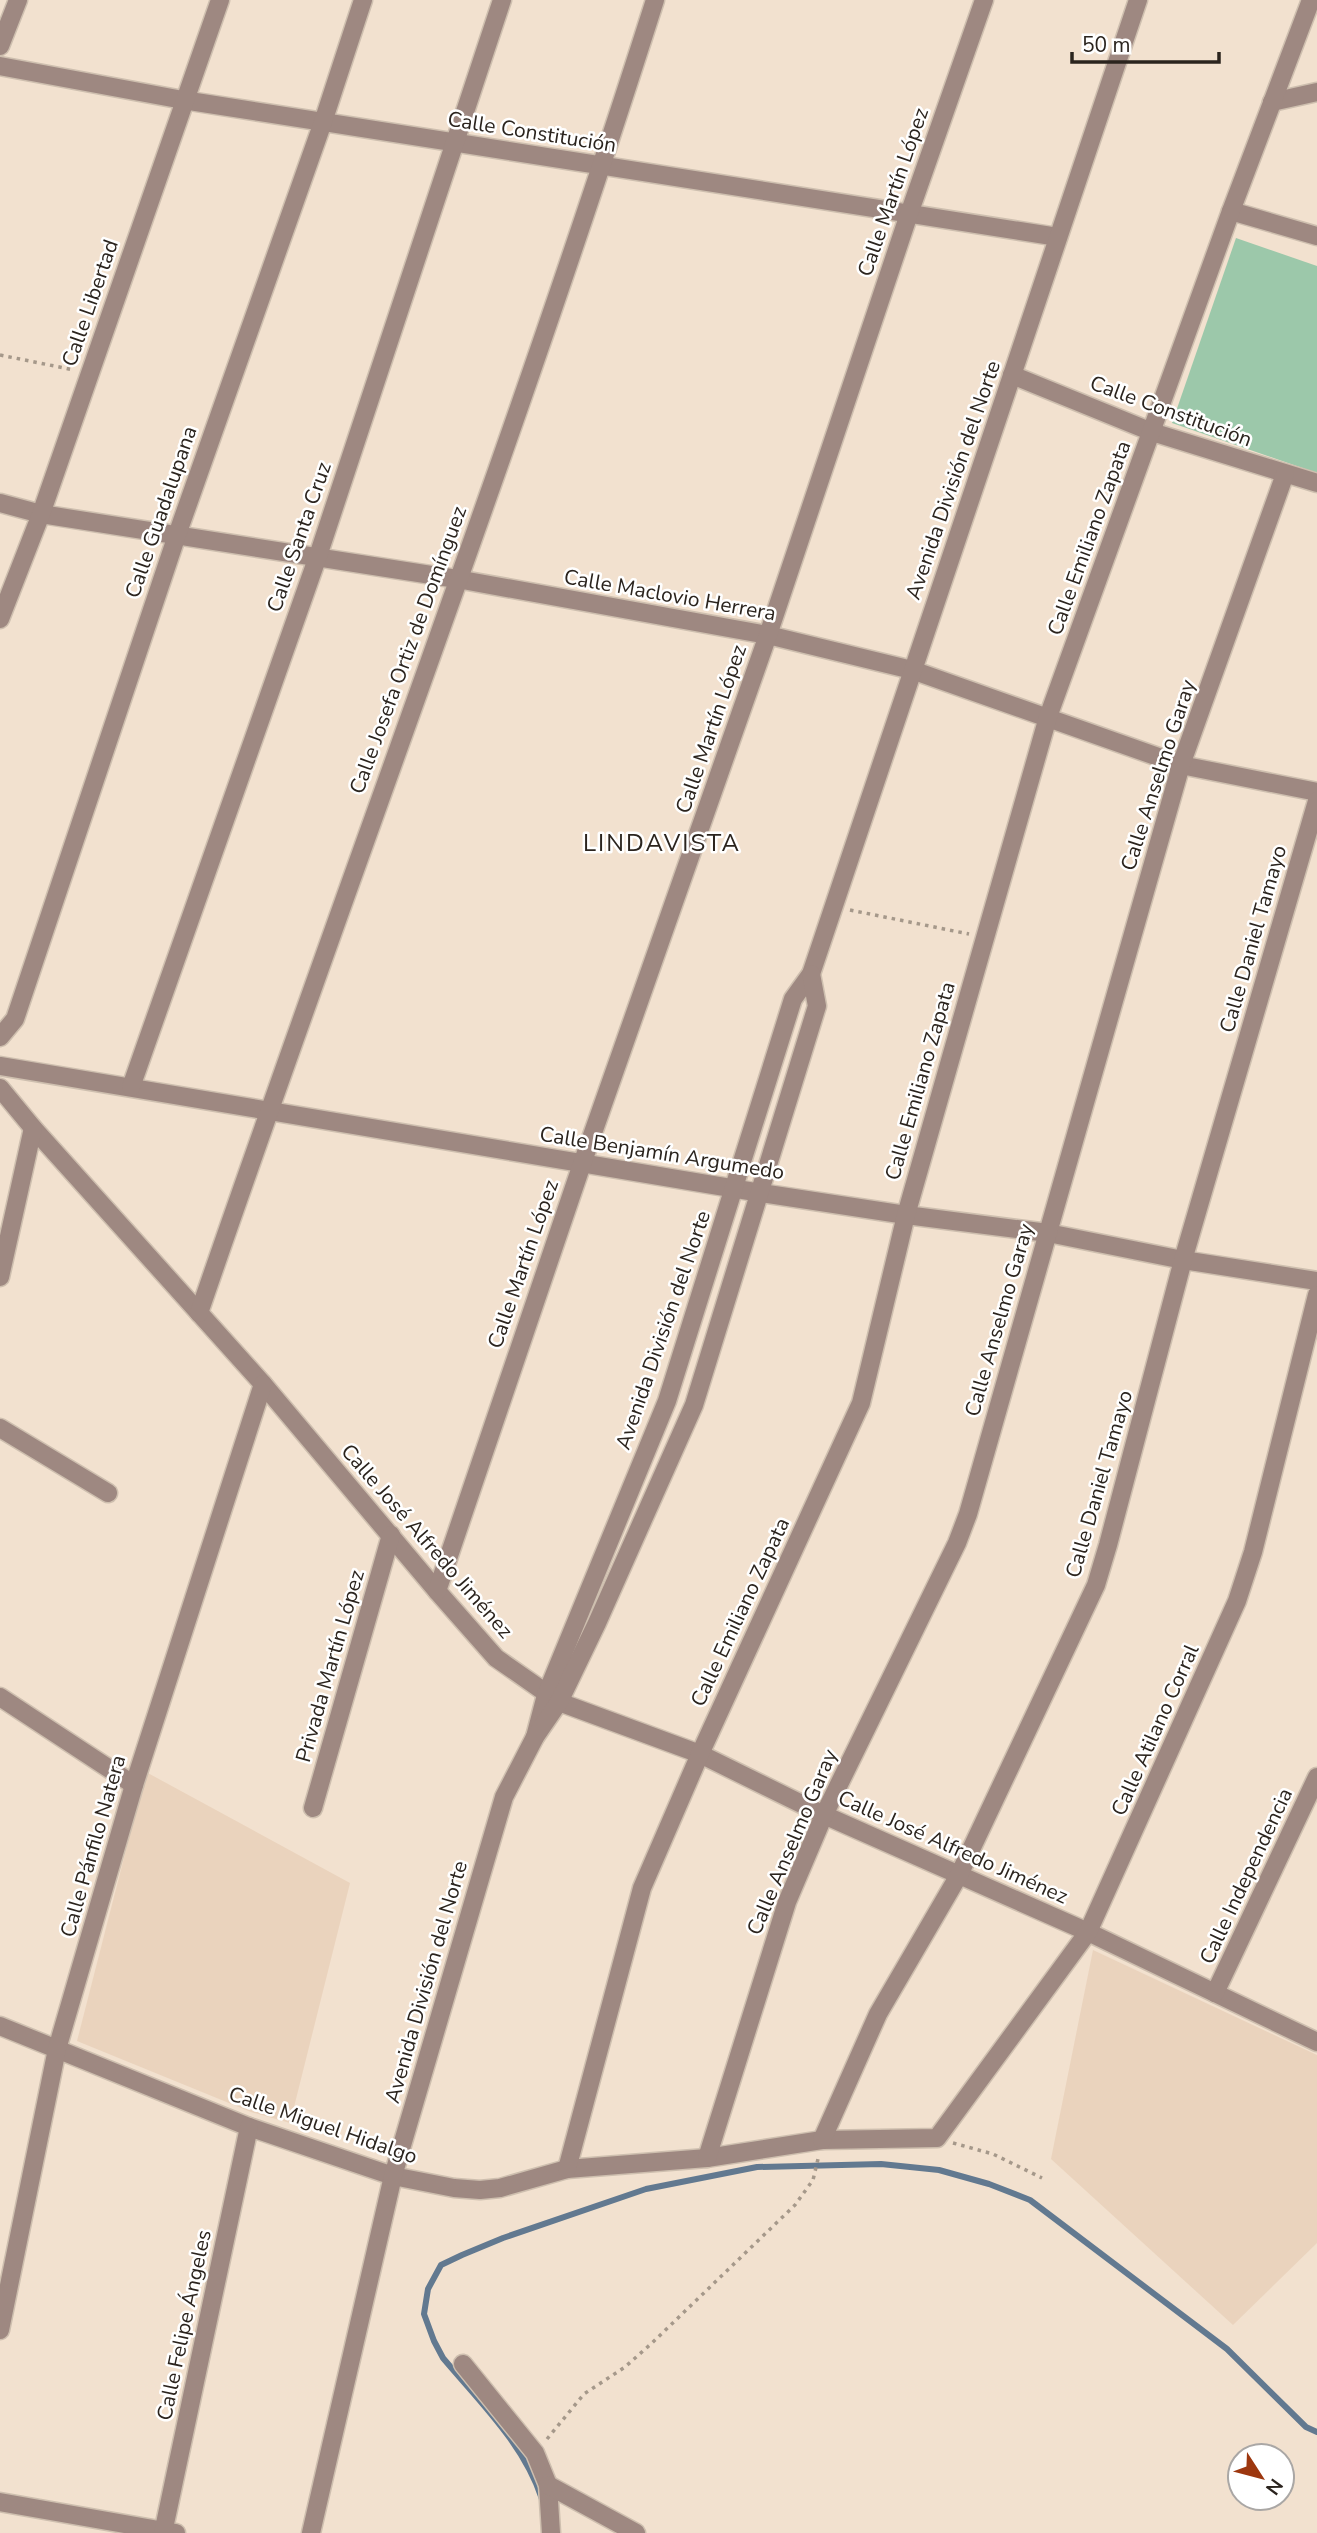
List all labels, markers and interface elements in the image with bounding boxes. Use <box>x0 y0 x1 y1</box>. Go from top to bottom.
scale bar <box>1072 21 1219 65</box>
text: 50 m <box>1082 31 1131 59</box>
street label: Calle Martín López <box>851 104 935 280</box>
street label: Calle Constitución <box>446 105 618 159</box>
street label: Calle Libertad <box>55 236 125 370</box>
street label: Avenida División del Norte <box>899 357 1007 603</box>
street label: Calle Constitución <box>1086 369 1256 453</box>
street label: Calle Guadalupana <box>118 422 204 602</box>
street label: Calle Emiliano Zapata <box>1041 437 1137 639</box>
street label: Calle Santa Cruz <box>260 458 338 616</box>
street label: Calle Josefa Ortiz de Domínguez <box>343 502 473 798</box>
street label: Calle Maclovio Herrera <box>562 563 778 627</box>
street label: Calle Martín López <box>669 641 753 817</box>
street label: Calle Anselmo Garay <box>1114 676 1202 874</box>
district label: LINDAVISTA <box>583 827 741 859</box>
street label: Calle Daniel Tamayo <box>1213 842 1293 1036</box>
street label: Calle Emiliano Zapata <box>878 978 962 1184</box>
street label: Calle Benjamín Argumedo <box>538 1120 786 1186</box>
street label: Calle Martín López <box>481 1176 565 1352</box>
street label: Avenida División del Norte <box>609 1207 717 1453</box>
street label: Calle Anselmo Garay <box>958 1220 1040 1420</box>
street label: Calle Daniel Tamayo <box>1059 1387 1139 1581</box>
street label: Calle José Alfredo Jiménez <box>335 1438 519 1644</box>
street label: Calle Emiliano Zapata <box>684 1513 796 1711</box>
street label: Privada Martín López <box>289 1566 371 1765</box>
street label: Calle Atilano Corral <box>1105 1639 1206 1820</box>
street label: Calle Anselmo Garay <box>740 1745 844 1939</box>
street label: Calle Pánfilo Natera <box>54 1752 132 1940</box>
street label: Calle José Alfredo Jiménez <box>834 1784 1073 1910</box>
street label: Calle Independencia <box>1193 1784 1299 1968</box>
street label: Avenida División del Norte <box>378 1857 474 2107</box>
street label: Calle Miguel Hidalgo <box>225 2080 421 2170</box>
street label: Calle Felipe Ángeles <box>150 2227 218 2423</box>
north arrow <box>1226 2442 1296 2512</box>
text: N <box>1259 2473 1289 2500</box>

